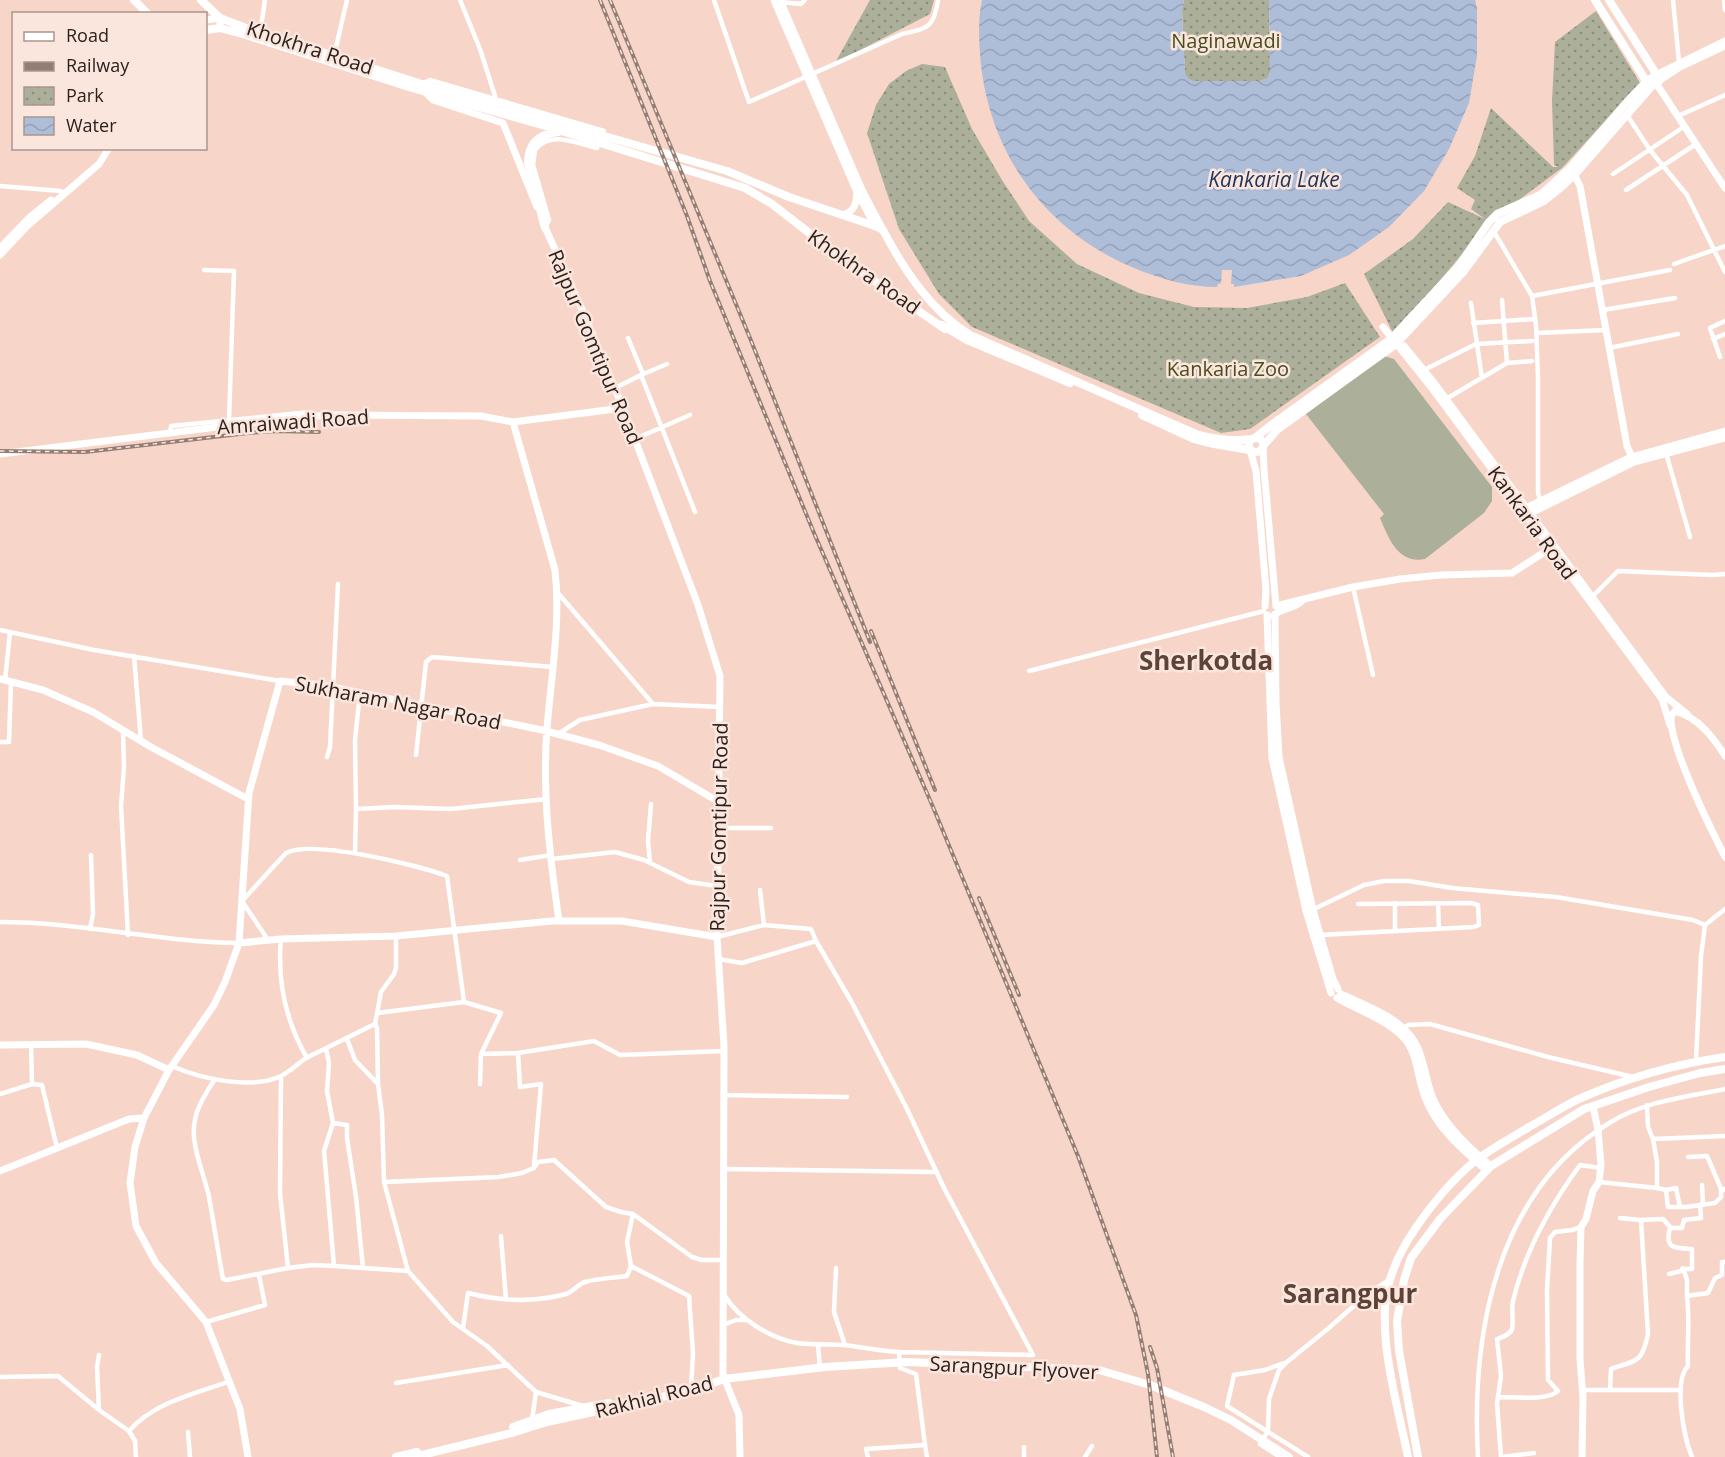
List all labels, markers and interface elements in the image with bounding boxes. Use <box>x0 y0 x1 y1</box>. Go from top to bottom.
legend <box>12 12 207 150</box>
street label: Khokhra Road <box>243 14 377 81</box>
text: Road <box>66 23 109 47</box>
park label: Naginawadi <box>1171 27 1281 54</box>
text: Railway <box>66 53 130 77</box>
text: Park <box>66 83 104 107</box>
text: Water <box>66 113 117 137</box>
water label: Kankaria Lake <box>1208 165 1340 193</box>
street label: Khokhra Road <box>803 223 926 320</box>
street label: Rajpur Gomtipur Road <box>542 245 649 448</box>
park label: Kankaria Zoo <box>1167 355 1289 382</box>
street label: Amraiwadi Road <box>216 403 370 440</box>
street label: Kankaria Road <box>1482 460 1583 585</box>
district label: Sherkotda <box>1139 642 1273 678</box>
street label: Sukharam Nagar Road <box>293 669 503 736</box>
street label: Rajpur Gomtipur Road <box>703 722 734 932</box>
district label: Sarangpur <box>1283 1275 1418 1311</box>
street label: Sarangpur Flyover <box>929 1350 1099 1385</box>
street label: Rakhial Road <box>592 1369 716 1424</box>

